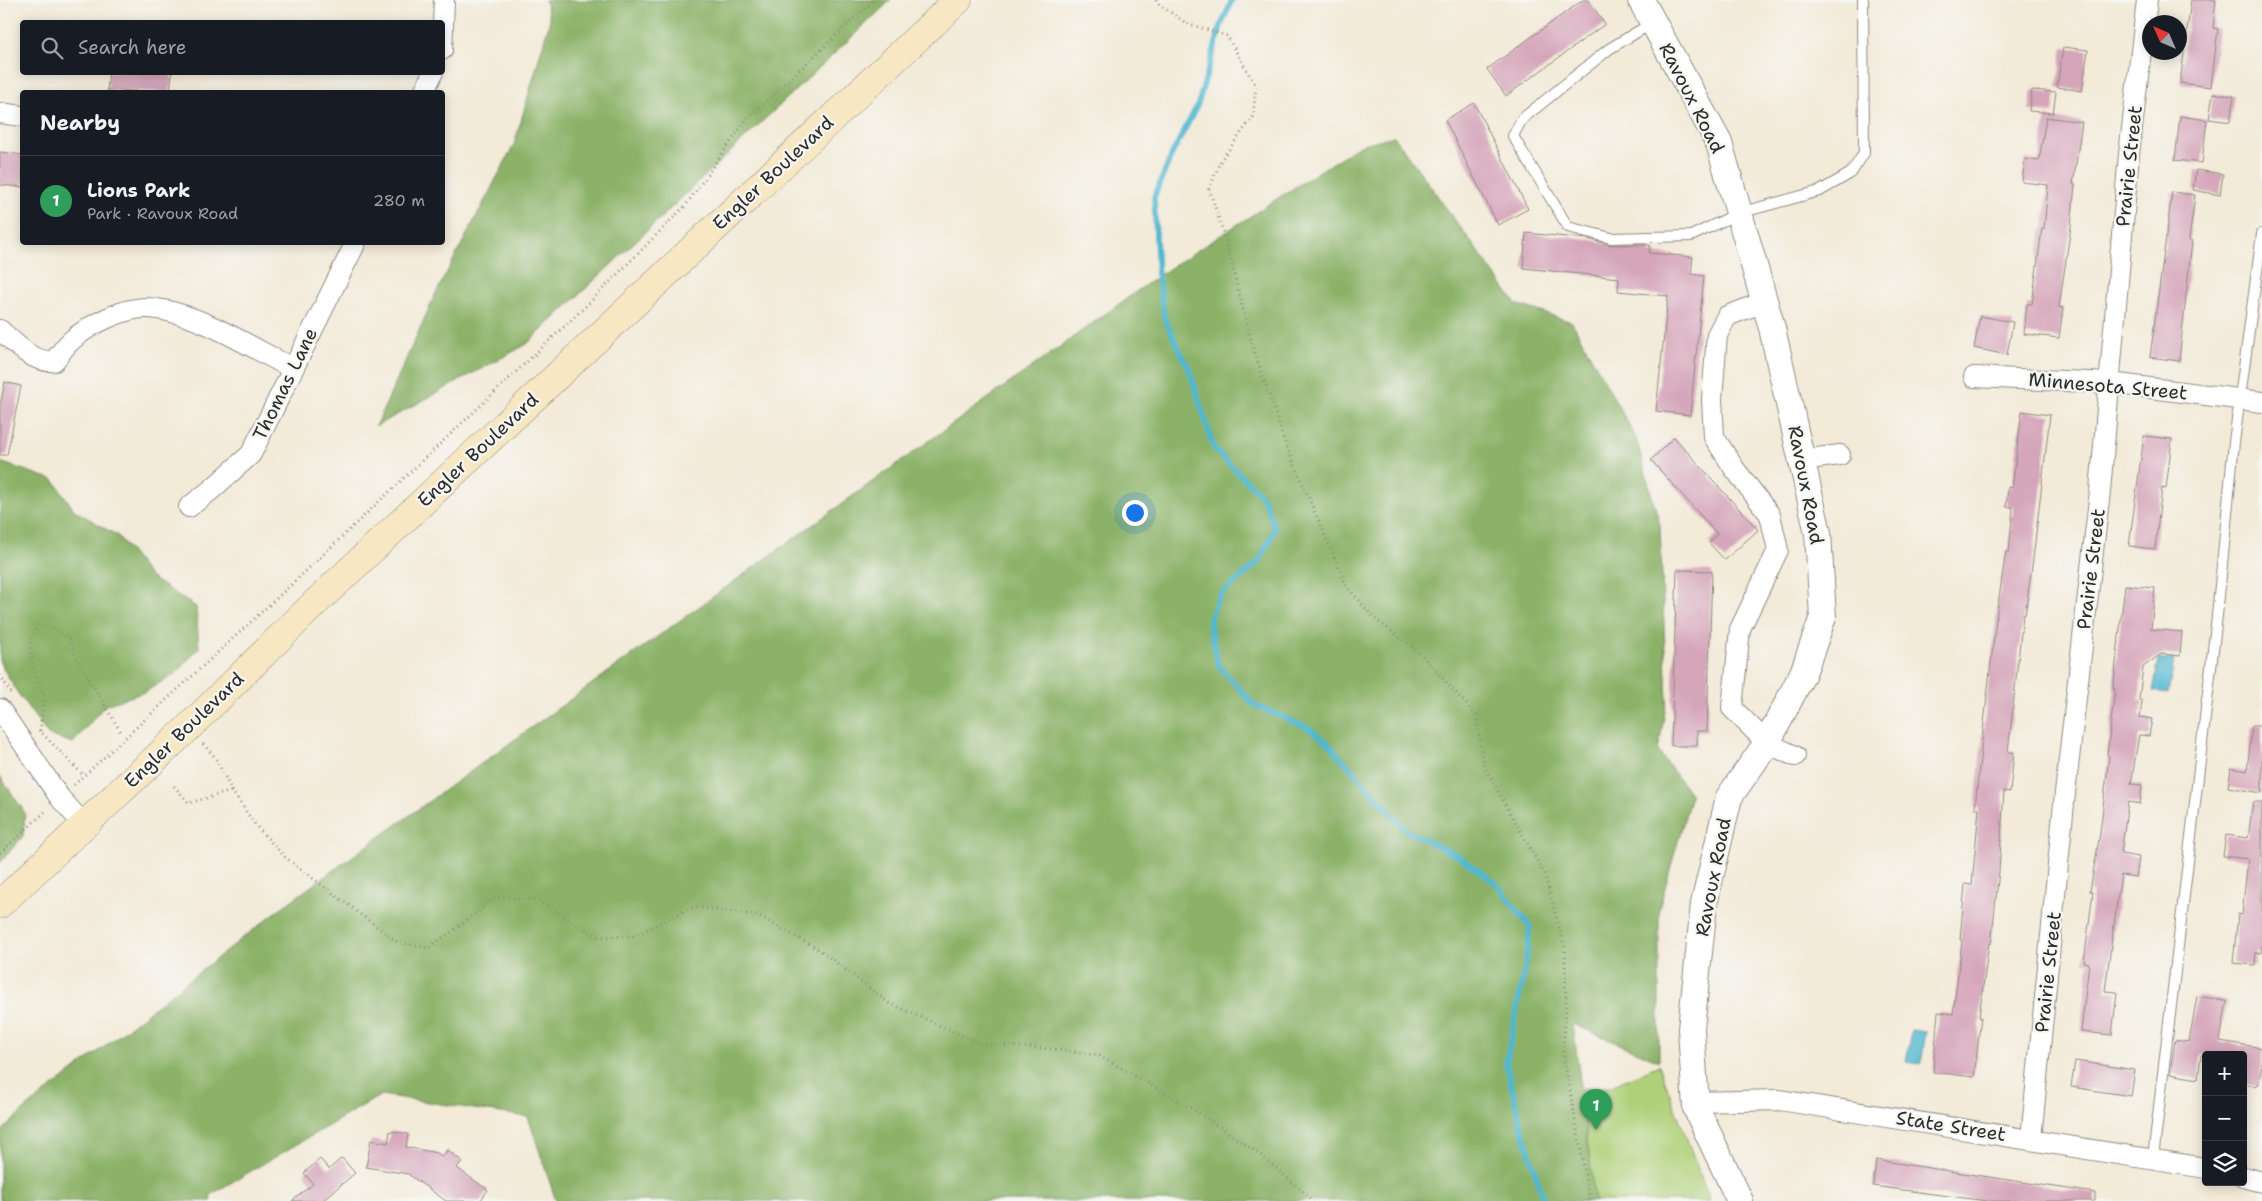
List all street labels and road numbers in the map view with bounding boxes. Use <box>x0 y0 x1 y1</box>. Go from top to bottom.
street label: Ravoux Road <box>1654 39 1730 157</box>
street label: Prairie Street <box>2110 104 2148 228</box>
street label: Engler Boulevard <box>707 110 839 236</box>
street label: Thomas Lane <box>247 324 323 444</box>
street label: Minnesota Street <box>2027 367 2189 405</box>
street label: Engler Boulevard <box>412 387 544 513</box>
street label: Ravoux Road <box>1782 423 1830 547</box>
street label: Prairie Street <box>2071 507 2111 631</box>
street label: Engler Boulevard <box>119 666 249 794</box>
street label: Ravoux Road <box>1689 815 1737 939</box>
street label: Prairie Street <box>2029 910 2067 1034</box>
street label: State Street <box>1894 1105 2008 1147</box>

